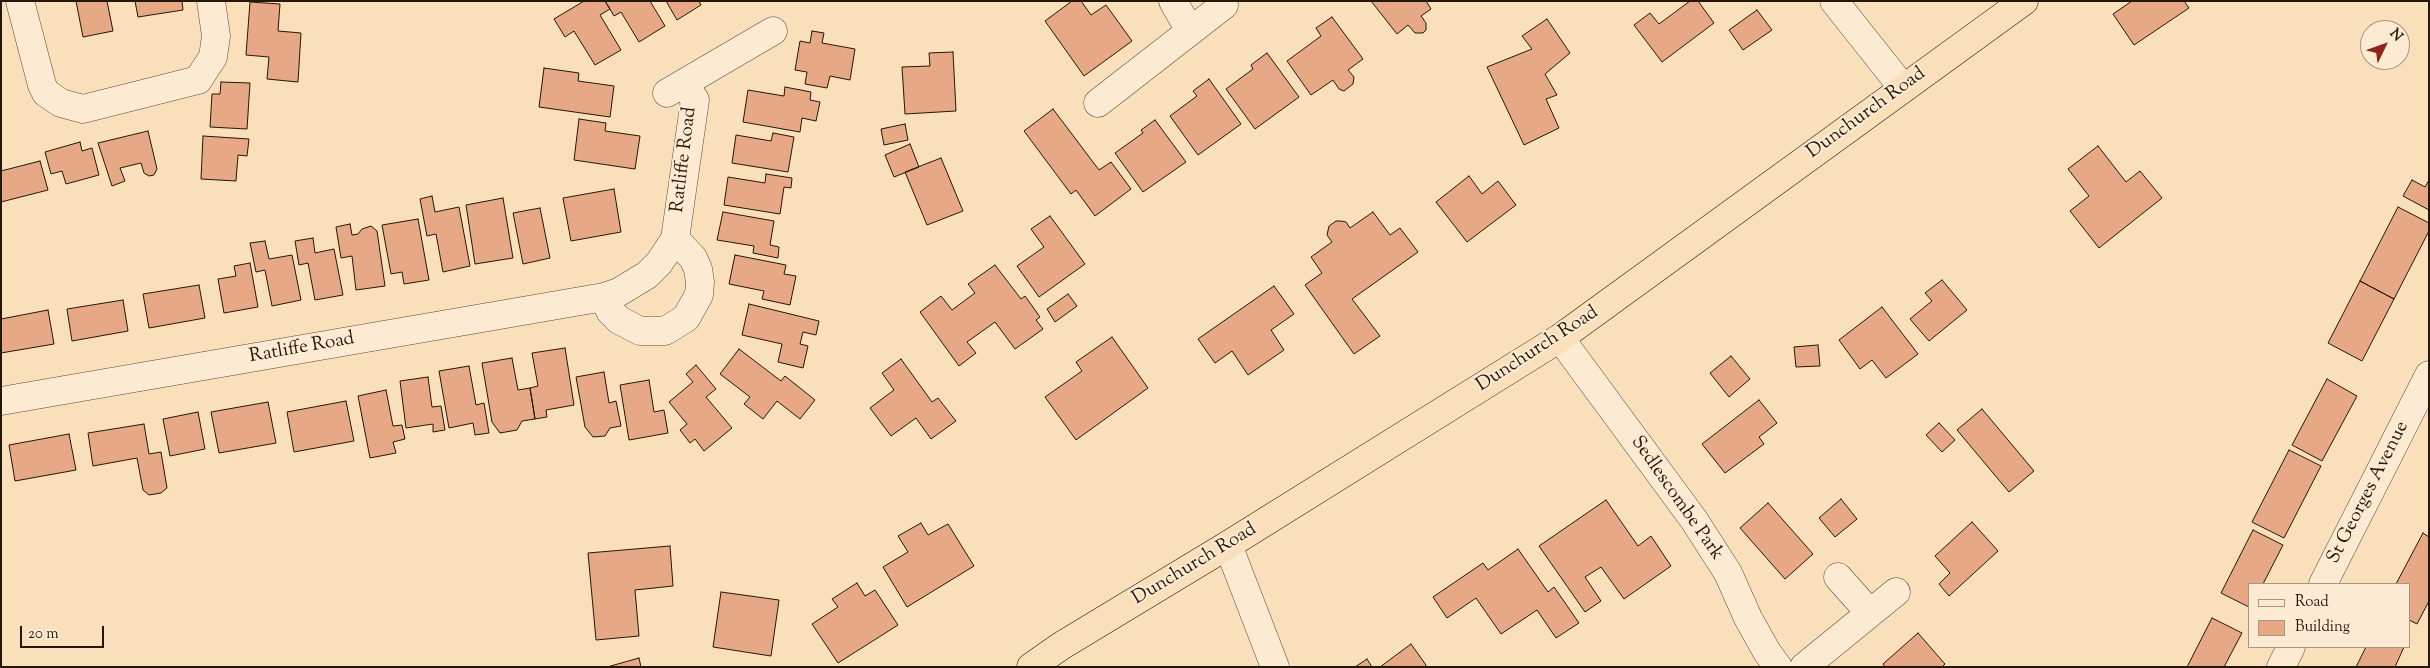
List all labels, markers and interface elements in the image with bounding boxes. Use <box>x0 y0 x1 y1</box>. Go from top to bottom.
north arrow <box>2360 20 2410 70</box>
text: N <box>2384 25 2407 46</box>
street label: Dunchurch Road <box>1803 63 1931 165</box>
street label: Ratliffe Road <box>667 106 703 214</box>
street label: Dunchurch Road <box>1473 302 1603 398</box>
street label: Ratliffe Road <box>248 329 356 369</box>
street label: St Georges Avenue <box>2323 418 2415 568</box>
street label: Sedlescombe Park <box>1625 432 1727 566</box>
street label: Dunchurch Road <box>1129 519 1261 611</box>
legend <box>2248 583 2410 648</box>
text: Road <box>2295 592 2329 613</box>
scale bar <box>22 616 106 648</box>
text: Building <box>2295 617 2350 638</box>
text: 20 m <box>28 624 59 645</box>

